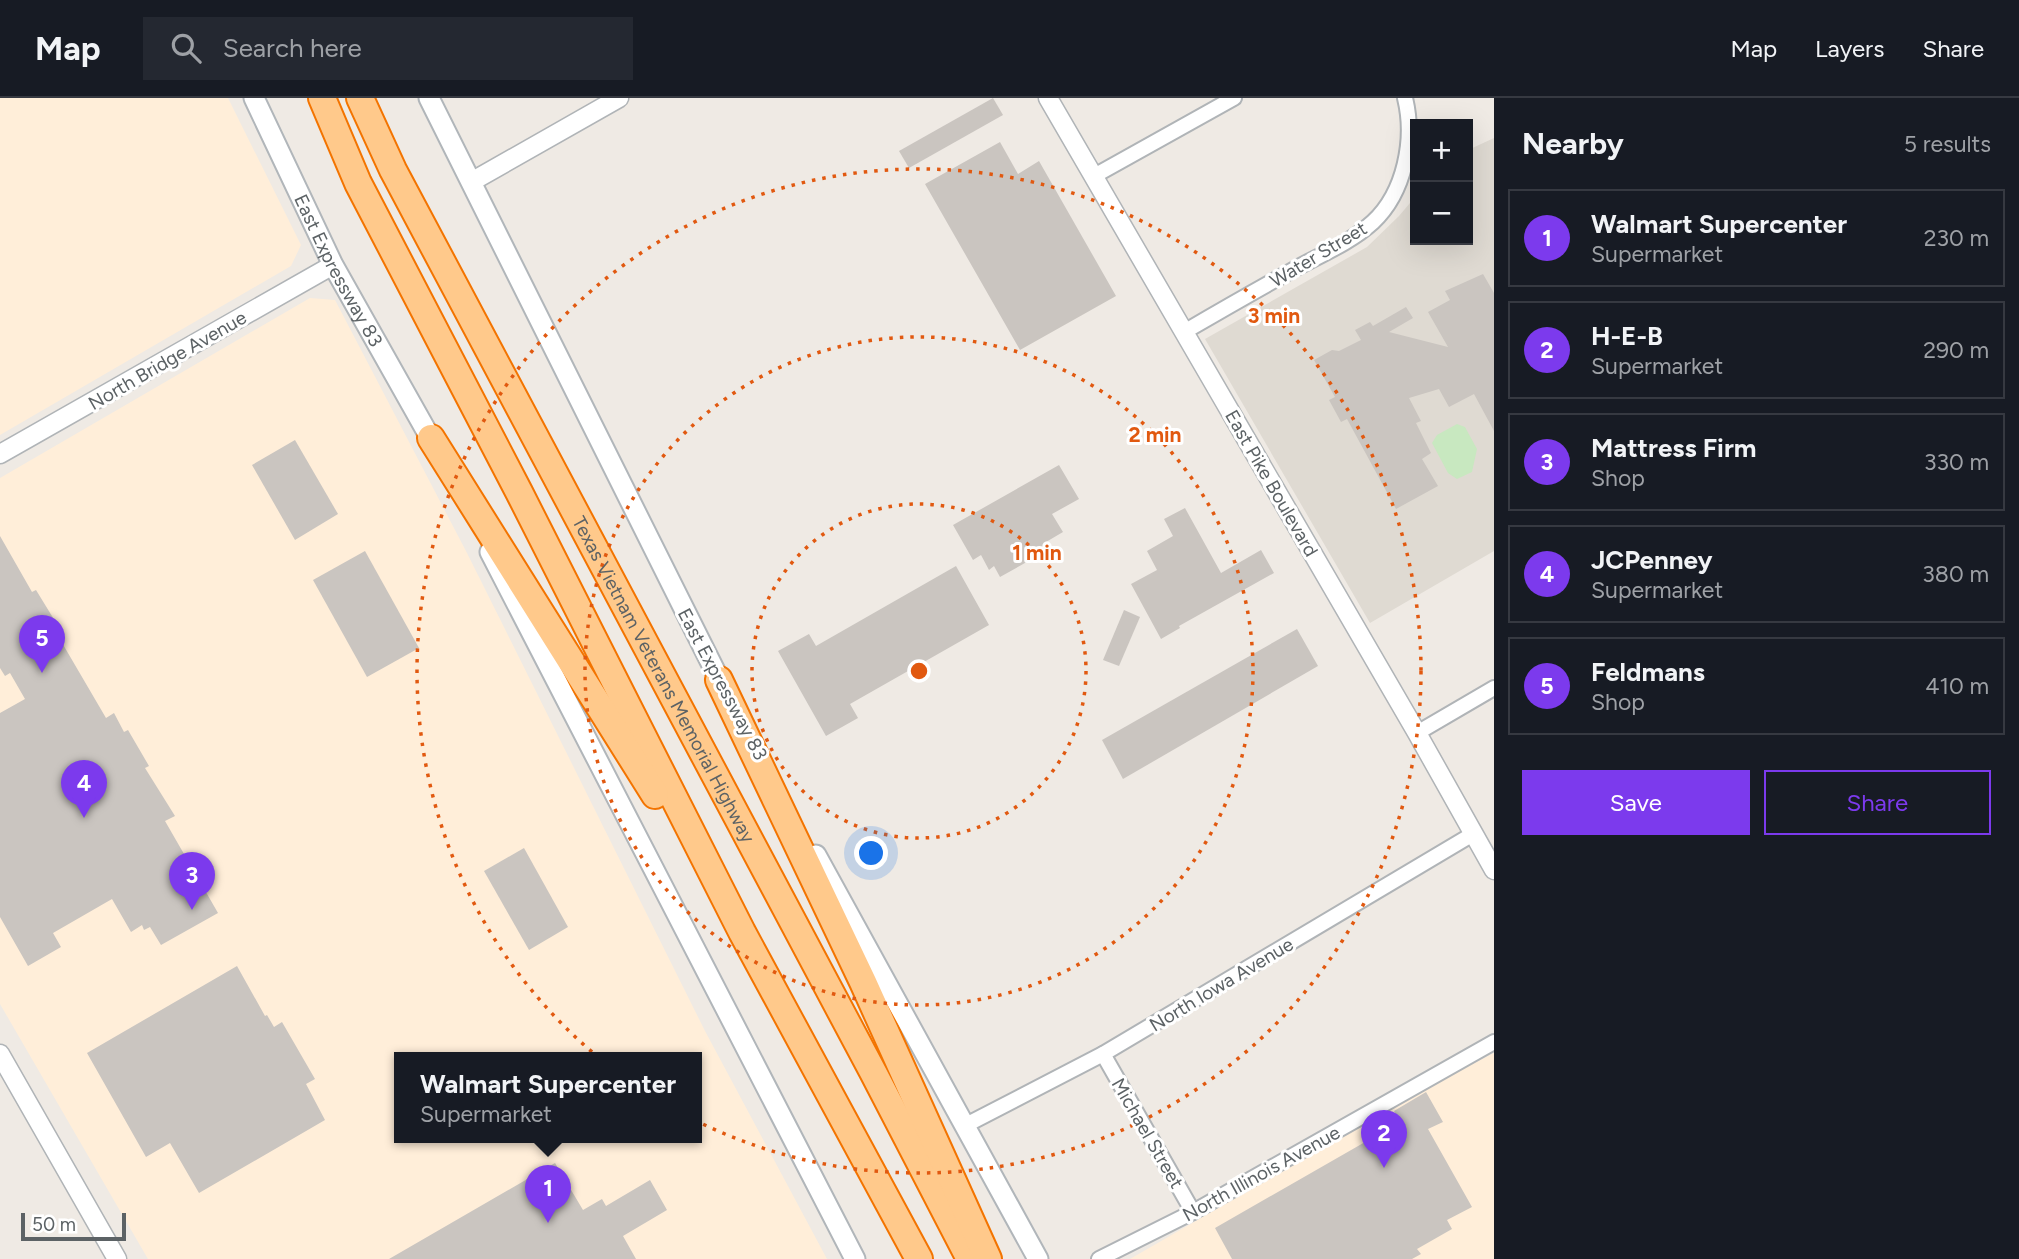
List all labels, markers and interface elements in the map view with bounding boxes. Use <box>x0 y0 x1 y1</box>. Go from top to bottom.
search box <box>143 17 633 80</box>
text: Map <box>35 29 101 68</box>
icon: search <box>167 29 205 67</box>
text: Search here <box>223 32 362 64</box>
text: Map <box>1730 34 1777 63</box>
text: Layers <box>1815 34 1884 63</box>
text: Share <box>1922 34 1984 63</box>
map controls <box>1410 119 1473 245</box>
button: + <box>1410 119 1473 182</box>
text: Nearby <box>1522 125 1624 162</box>
text: 5 results <box>1904 130 1991 158</box>
button: − <box>1410 182 1473 245</box>
street label: East Expressway 83 <box>289 191 388 351</box>
text: Walmart Supercenter <box>1591 208 1847 240</box>
street label: Water Street <box>1266 217 1371 292</box>
text: 1 <box>1542 224 1552 252</box>
text: 230 m <box>1924 224 1989 252</box>
text: Supermarket <box>1591 240 1723 268</box>
text: 3 min <box>1248 303 1300 328</box>
street label: North Bridge Avenue <box>84 306 250 415</box>
text: H-E-B <box>1591 320 1663 352</box>
text: 2 <box>1540 336 1554 364</box>
text: 290 m <box>1923 336 1989 364</box>
text: Supermarket <box>1591 352 1723 380</box>
street label: East Pike Boulevard <box>1220 406 1323 561</box>
text: 2 min <box>1129 422 1181 447</box>
text: Mattress Firm <box>1591 432 1756 464</box>
text: 3 <box>1541 448 1553 476</box>
text: 330 m <box>1924 448 1989 476</box>
text: Shop <box>1591 464 1645 492</box>
street label: Texas Vietnam Veterans Memorial Highway <box>567 512 760 847</box>
text: 1 min <box>1012 540 1062 565</box>
text: JCPenney <box>1591 544 1712 576</box>
text: 4 <box>1540 560 1554 588</box>
text: 380 m <box>1922 560 1989 588</box>
text: Supermarket <box>1591 576 1723 604</box>
street label: East Expressway 83 <box>673 604 772 764</box>
pin: 5 <box>19 615 65 673</box>
text: Feldmans <box>1591 656 1705 688</box>
centre of rings <box>907 659 931 683</box>
text: 5 <box>1540 672 1554 700</box>
text: 410 m <box>1925 672 1989 700</box>
text: Shop <box>1591 688 1645 716</box>
pin: 4 <box>61 760 107 818</box>
button: Save <box>1522 770 1750 835</box>
button: Share <box>1764 770 1991 835</box>
your location <box>854 836 888 870</box>
pin: 3 <box>169 852 215 910</box>
street label: North Iowa Avenue <box>1145 932 1297 1036</box>
popup <box>394 1052 702 1143</box>
text: Walmart Supercenter <box>420 1068 676 1100</box>
street label: Michael Street <box>1107 1074 1188 1192</box>
text: Supermarket <box>420 1100 552 1128</box>
pin: 2 <box>1361 1110 1407 1168</box>
street label: North Illinois Avenue <box>1179 1121 1344 1226</box>
pin: 1 <box>525 1165 571 1223</box>
scale bar <box>21 1210 126 1242</box>
text: 50 m <box>32 1213 76 1236</box>

